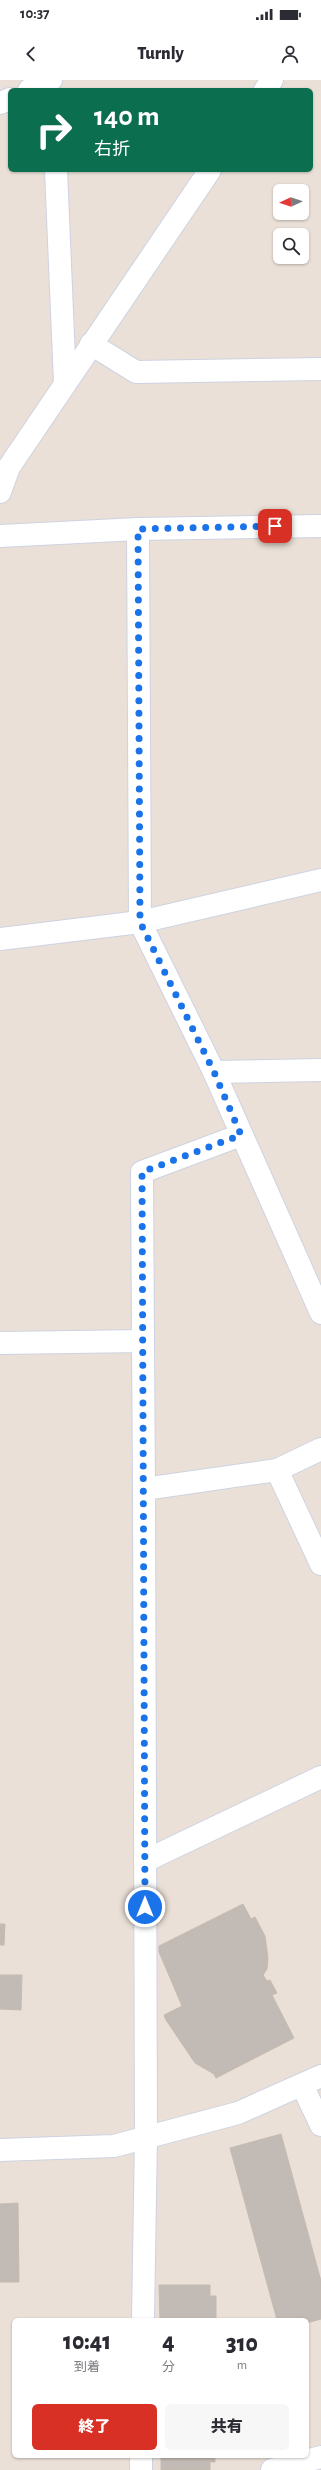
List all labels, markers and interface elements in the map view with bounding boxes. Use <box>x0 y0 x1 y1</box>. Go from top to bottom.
text: 10:37 <box>20 6 50 21</box>
icon: back <box>20 43 42 65</box>
icon: person <box>279 43 301 65</box>
text: Turnly <box>137 45 184 63</box>
text: 140 m <box>94 103 160 131</box>
icon: right <box>28 104 80 156</box>
text: 右折 <box>94 141 130 159</box>
north arrow <box>273 184 309 220</box>
map controls <box>273 184 309 264</box>
button: search <box>273 228 309 264</box>
pin <box>258 509 292 543</box>
icon: arrive <box>264 515 286 537</box>
position arrow <box>124 1886 166 1928</box>
text: 10:41 <box>63 2330 111 2354</box>
text: 4 <box>162 2330 175 2354</box>
text: 310 <box>226 2332 258 2356</box>
text: m <box>237 2359 247 2372</box>
text: 到着 <box>74 2361 100 2374</box>
text: 分 <box>162 2361 175 2374</box>
button: 終了 <box>32 2404 157 2450</box>
button: 共有 <box>165 2404 289 2450</box>

